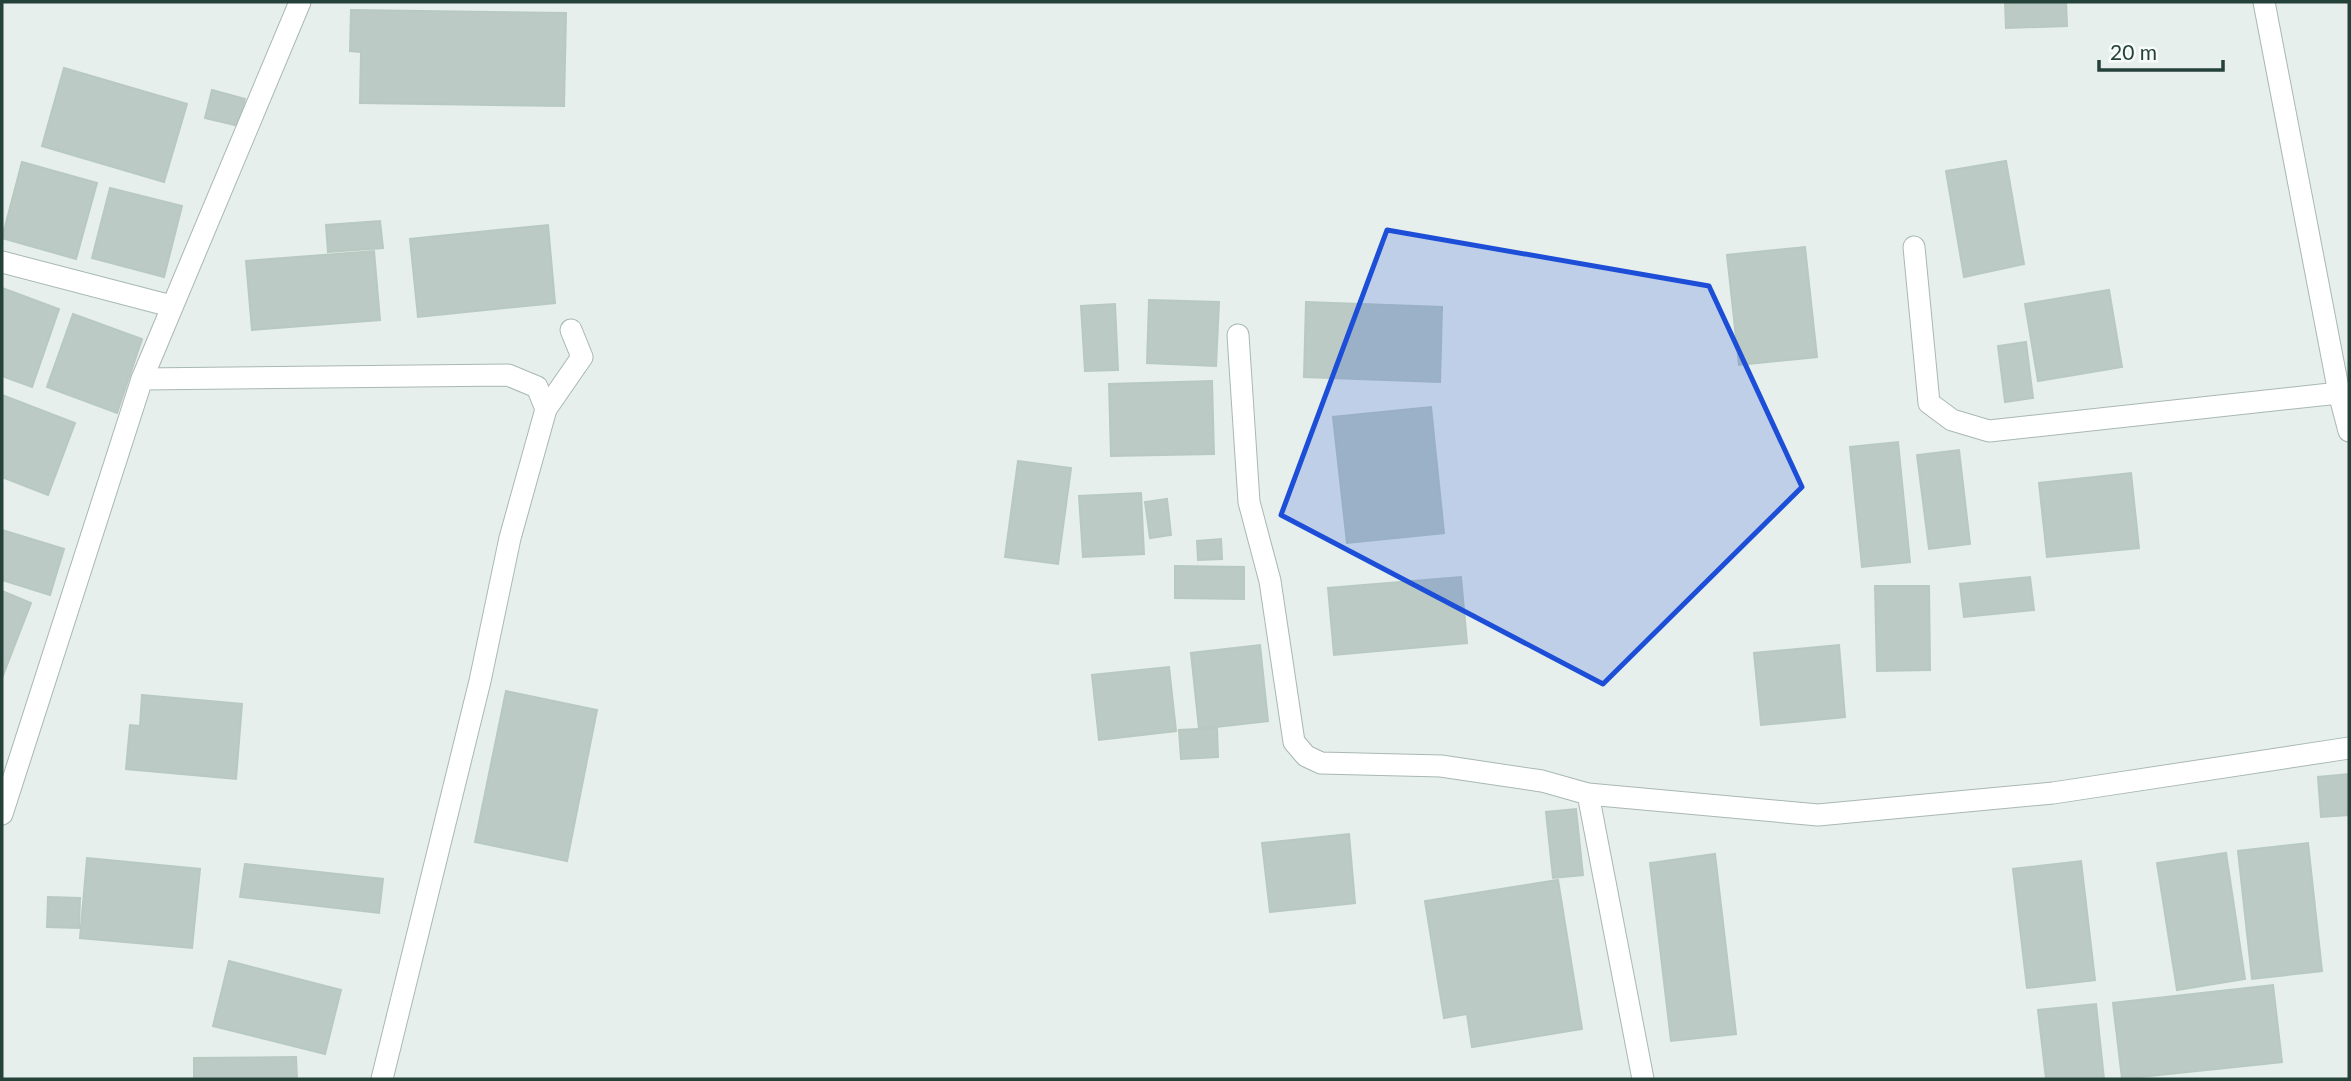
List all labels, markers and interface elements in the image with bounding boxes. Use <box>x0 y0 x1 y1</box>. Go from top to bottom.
scale bar <box>2099 28 2223 72</box>
text: 20 m <box>2110 39 2157 64</box>

